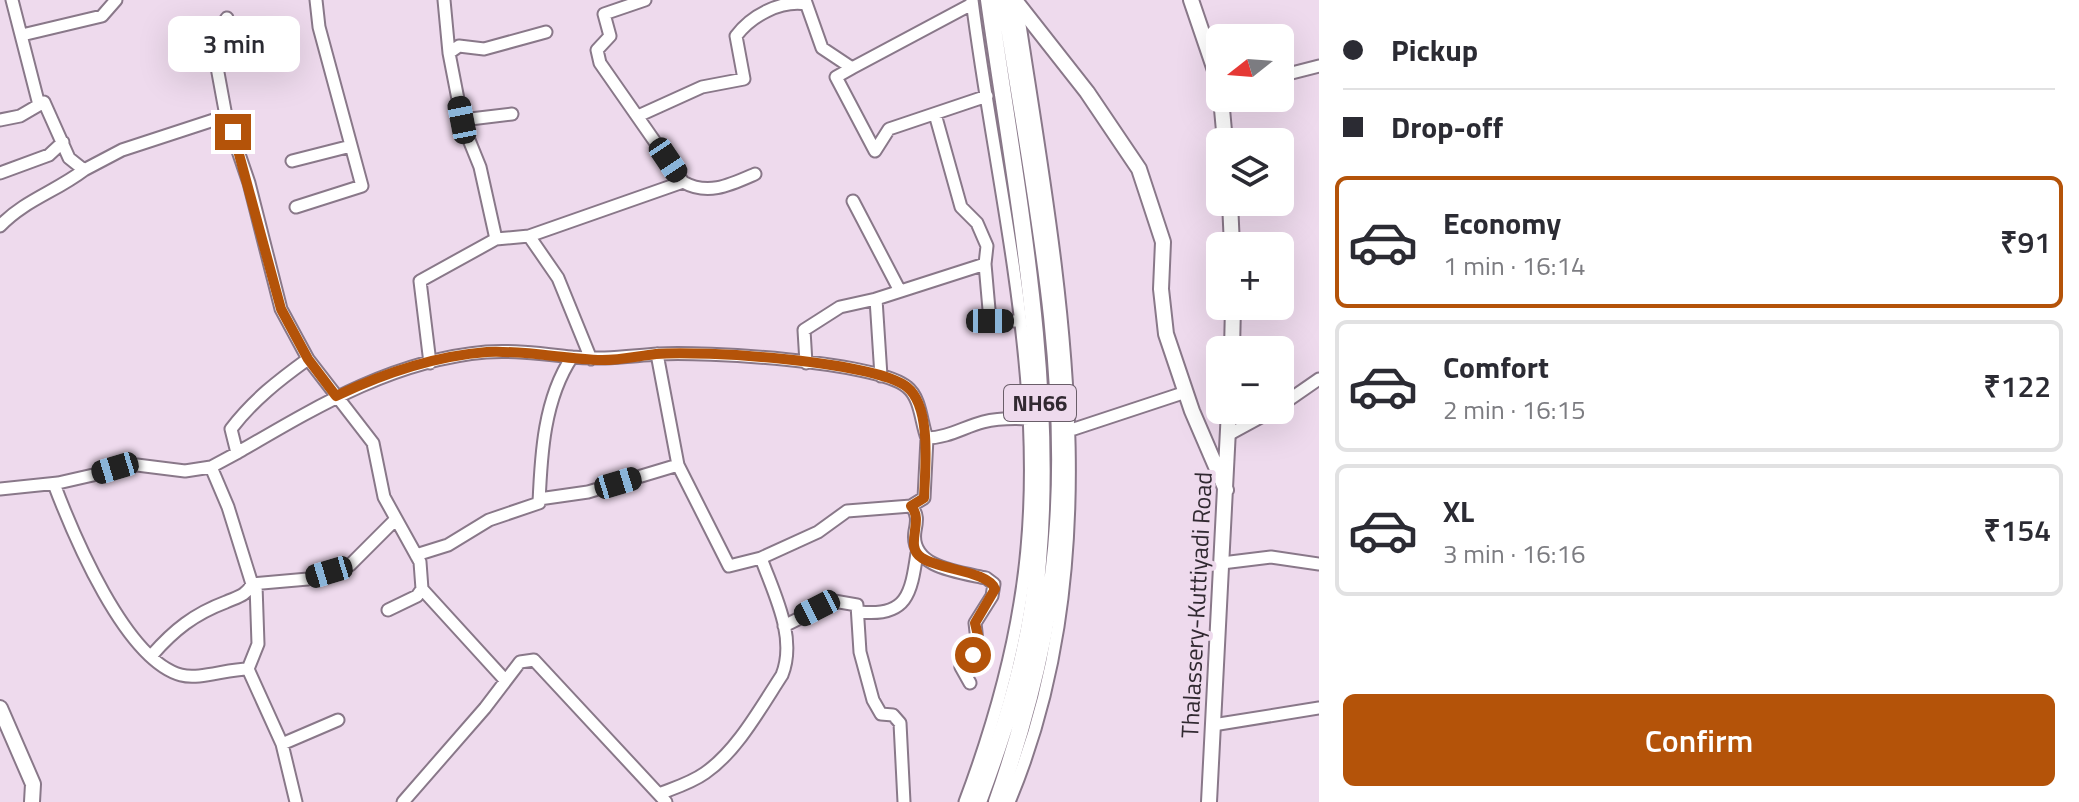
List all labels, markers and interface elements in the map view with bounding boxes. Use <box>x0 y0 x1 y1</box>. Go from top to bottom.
callout: 3 min <box>167 16 299 72</box>
text: 3 min <box>203 24 265 63</box>
north arrow <box>1206 24 1294 112</box>
map controls <box>1206 24 1294 424</box>
text: Pickup <box>1391 27 1478 73</box>
car <box>446 94 478 146</box>
text: Drop-off <box>1391 104 1503 150</box>
route end <box>215 114 251 150</box>
button: layers <box>1206 128 1294 216</box>
car <box>645 133 691 187</box>
text: Economy <box>1443 200 1561 246</box>
icon: car <box>1347 206 1419 278</box>
text: ₹91 <box>2000 219 2051 265</box>
button: + <box>1206 232 1294 320</box>
text: 1 min · 16:14 <box>1443 246 1586 285</box>
car <box>966 309 1014 333</box>
button: − <box>1206 336 1294 424</box>
text: Comfort <box>1443 344 1549 390</box>
icon: car <box>1347 350 1419 422</box>
text: ₹122 <box>1983 363 2051 409</box>
road number: NH66 <box>1004 385 1076 421</box>
text: 2 min · 16:15 <box>1443 390 1586 429</box>
car <box>89 450 141 486</box>
car <box>592 465 644 501</box>
street label: Thalassery-Kuttiyadi Road <box>1171 471 1221 739</box>
text: XL <box>1443 488 1474 534</box>
icon: car <box>1347 494 1419 566</box>
text: ₹154 <box>1983 507 2051 553</box>
text: 3 min · 16:16 <box>1443 534 1586 573</box>
car <box>303 554 355 590</box>
car <box>790 586 844 630</box>
route start <box>955 637 991 673</box>
button: Confirm <box>1343 694 2055 786</box>

